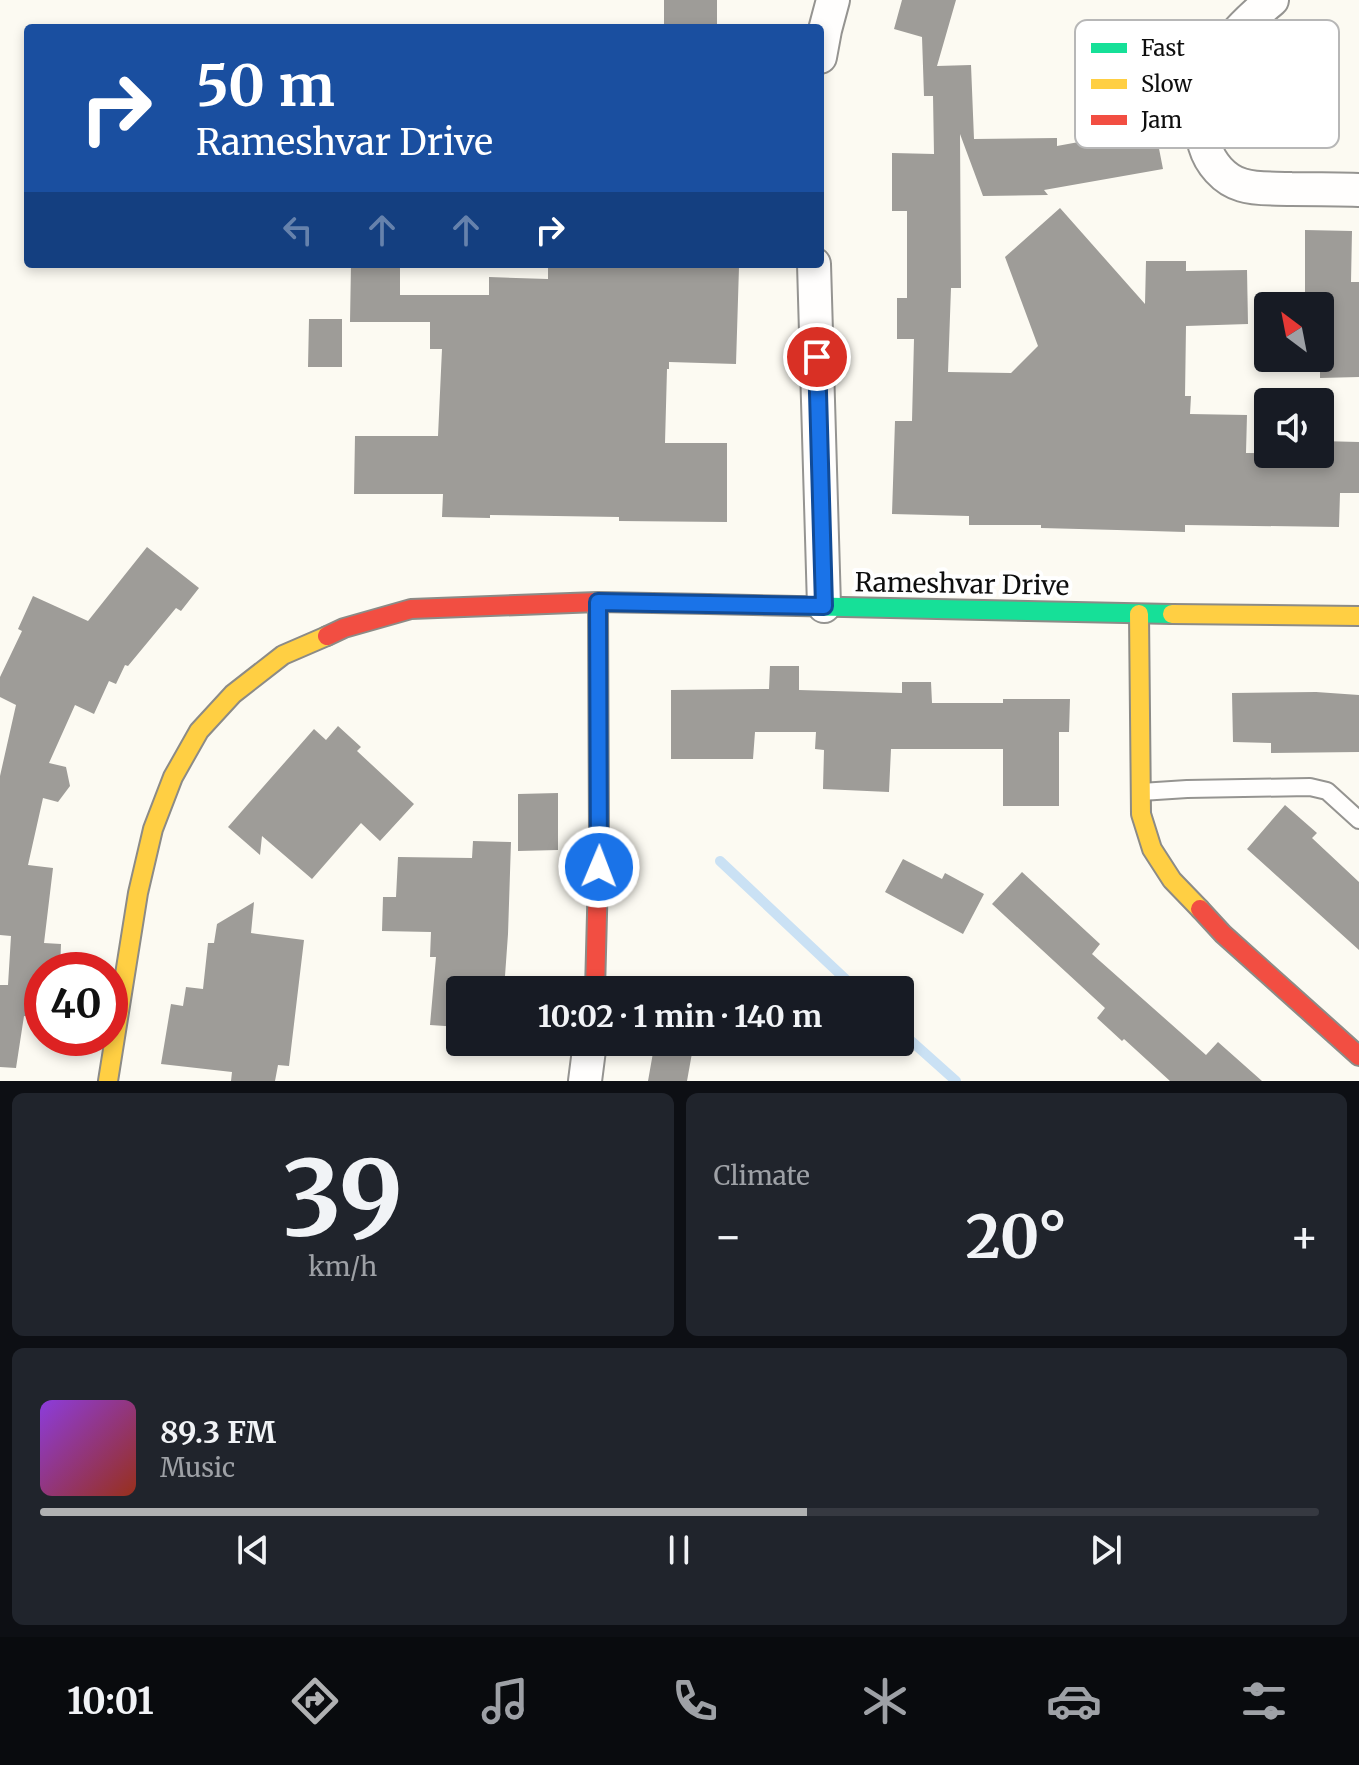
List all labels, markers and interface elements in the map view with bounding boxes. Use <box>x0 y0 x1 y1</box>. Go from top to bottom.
legend <box>1075 20 1339 148</box>
text: Fast <box>1141 34 1185 62</box>
text: 50 m <box>196 51 335 121</box>
icon: right <box>64 56 168 160</box>
text: Slow <box>1141 70 1192 98</box>
text: Jam <box>1140 106 1182 134</box>
text: Rameshvar Drive <box>196 120 493 165</box>
icon: left <box>276 208 320 252</box>
icon: ahead <box>360 208 404 252</box>
icon: ahead <box>444 208 488 252</box>
icon: right <box>528 208 572 252</box>
north arrow <box>1254 292 1334 372</box>
map controls <box>1254 292 1334 468</box>
pin <box>783 323 851 391</box>
icon: arrive <box>795 335 839 379</box>
button: sound <box>1254 388 1334 468</box>
street label: Rameshvar Drive <box>854 565 1070 602</box>
position arrow <box>557 825 641 909</box>
speed limit sign: 40 <box>24 952 128 1056</box>
text: 10:02 · 1 min · 140 m <box>538 997 822 1035</box>
text: 39 <box>282 1133 403 1263</box>
text: Climate <box>714 1159 810 1192</box>
text: 20° <box>965 1199 1067 1274</box>
text: − <box>714 1209 743 1264</box>
text: + <box>1290 1209 1319 1264</box>
text: km/h <box>308 1250 377 1283</box>
text: 89.3 FM <box>160 1413 276 1451</box>
text: Music <box>160 1451 235 1484</box>
icon: previous <box>231 1528 275 1572</box>
icon: pause <box>657 1528 701 1572</box>
icon: next <box>1084 1528 1128 1572</box>
icon: directions <box>287 1673 343 1729</box>
icon: music <box>477 1673 533 1729</box>
icon: phone <box>667 1673 723 1729</box>
icon: climate <box>857 1673 913 1729</box>
icon: car <box>1046 1673 1102 1729</box>
icon: filters <box>1236 1673 1292 1729</box>
text: 10:01 <box>67 1679 154 1724</box>

